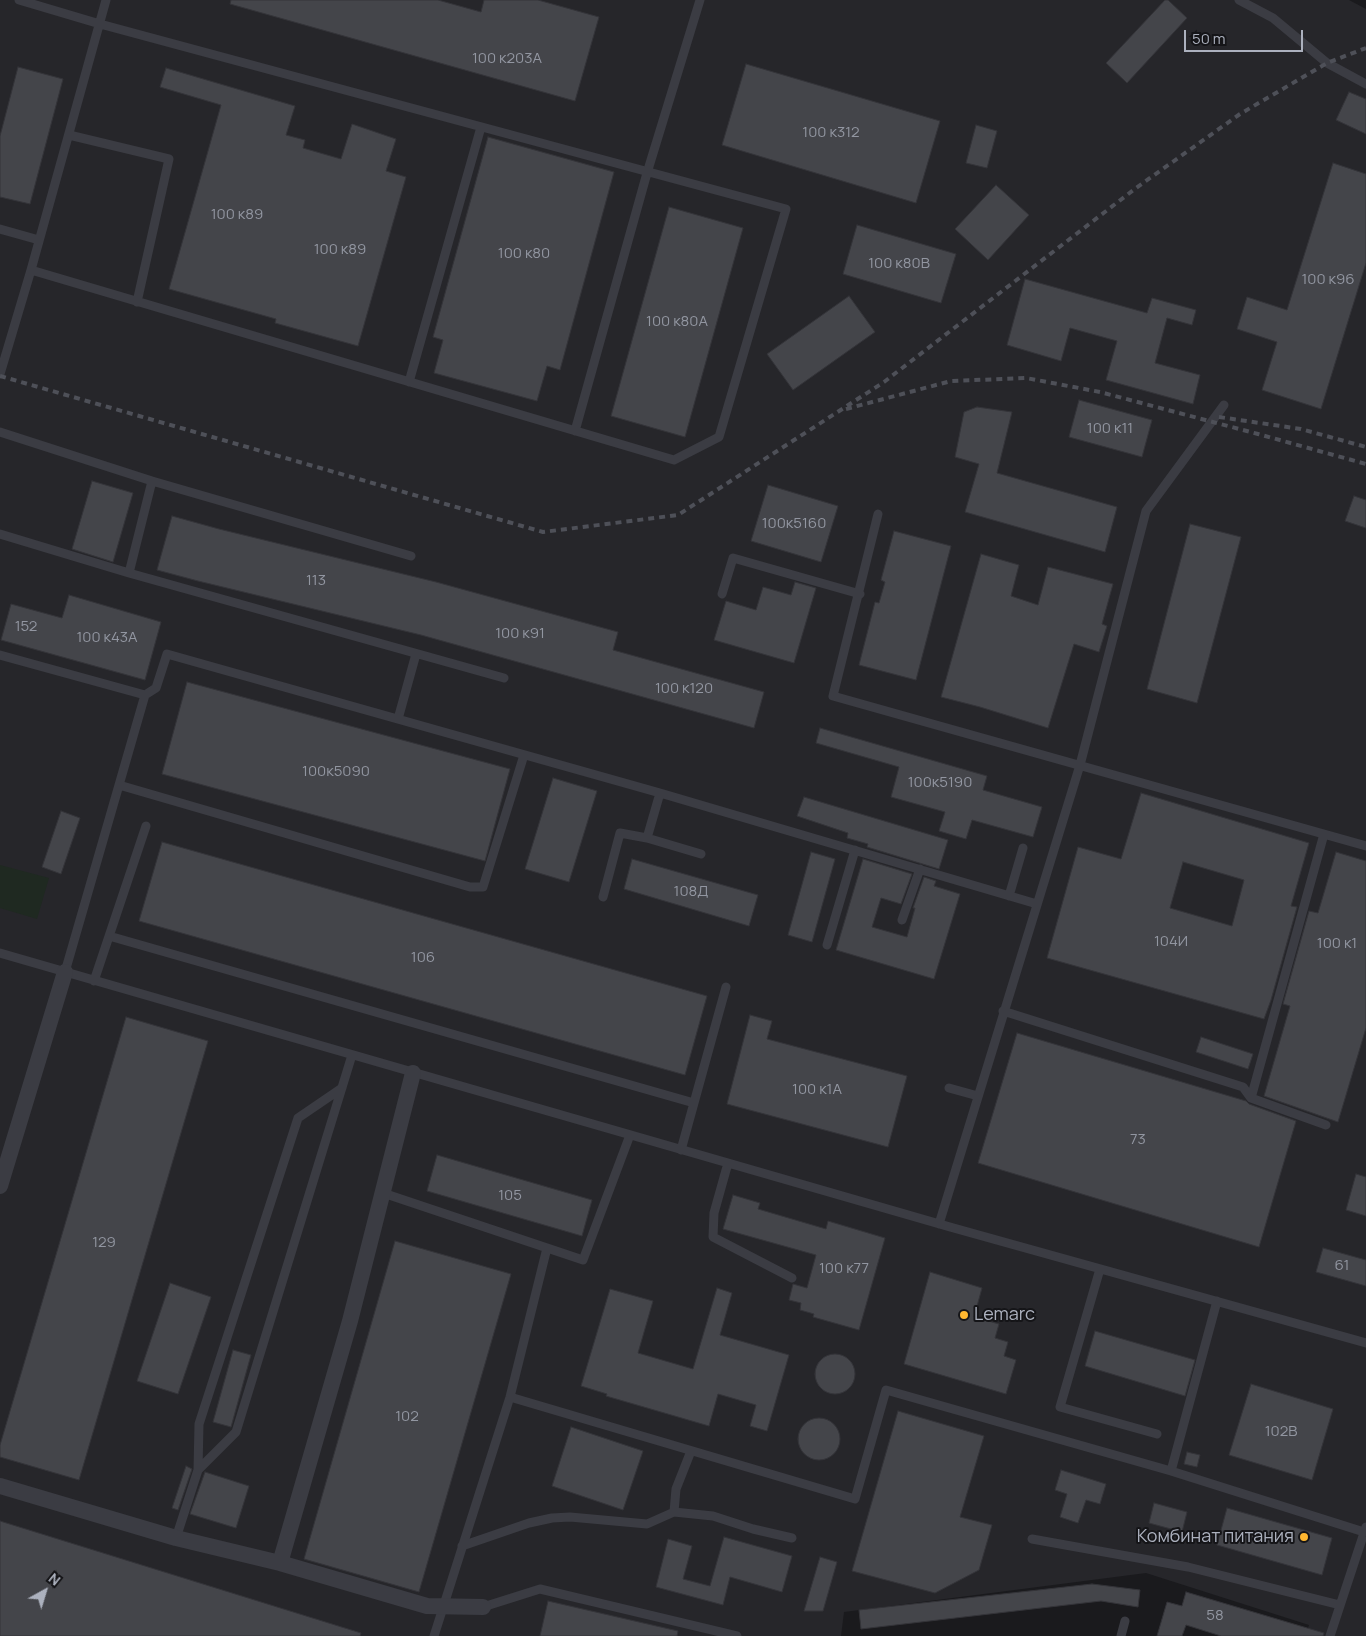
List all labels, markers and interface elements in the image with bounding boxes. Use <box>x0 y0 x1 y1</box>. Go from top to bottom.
scale bar <box>1186 20 1305 52</box>
text: 50 m <box>1192 28 1226 49</box>
house number: 100 к203А <box>472 50 542 68</box>
house number: 100 к312 <box>802 124 860 142</box>
house number: 100 к89 <box>211 206 263 224</box>
house number: 100 к89 <box>314 241 366 259</box>
house number: 100 к80 <box>498 245 550 263</box>
house number: 100 к80В <box>868 255 930 273</box>
house number: 100 к96 <box>1301 271 1355 289</box>
house number: 100 к80А <box>646 313 708 331</box>
house number: 100 к11 <box>1087 420 1133 438</box>
house number: 100к5160 <box>762 515 826 533</box>
house number: 113 <box>306 572 326 590</box>
house number: 152 <box>15 618 37 636</box>
house number: 100 к91 <box>495 625 545 643</box>
house number: 100 к43А <box>76 629 138 647</box>
house number: 100 к120 <box>655 680 713 698</box>
house number: 100к5090 <box>302 763 370 781</box>
house number: 100к5190 <box>908 774 972 792</box>
house number: 108Д <box>674 883 708 901</box>
house number: 104И <box>1154 933 1188 951</box>
house number: 100 к1 <box>1317 935 1357 953</box>
house number: 106 <box>411 949 435 967</box>
house number: 100 к1А <box>792 1081 842 1099</box>
house number: 73 <box>1130 1131 1146 1149</box>
house number: 105 <box>498 1187 522 1205</box>
house number: 129 <box>92 1234 116 1252</box>
house number: 61 <box>1335 1257 1349 1275</box>
house number: 100 к77 <box>819 1260 869 1278</box>
place label: Lemarc <box>974 1304 1035 1326</box>
marker: Lemarc <box>958 1309 970 1321</box>
house number: 102 <box>395 1408 419 1426</box>
house number: 102В <box>1265 1423 1297 1441</box>
place label: Комбинат питания <box>1137 1526 1294 1548</box>
marker: Комбинат питания <box>1298 1531 1310 1543</box>
north arrow <box>20 1566 70 1616</box>
text: N <box>45 1568 65 1590</box>
house number: 58 <box>1206 1607 1224 1625</box>

